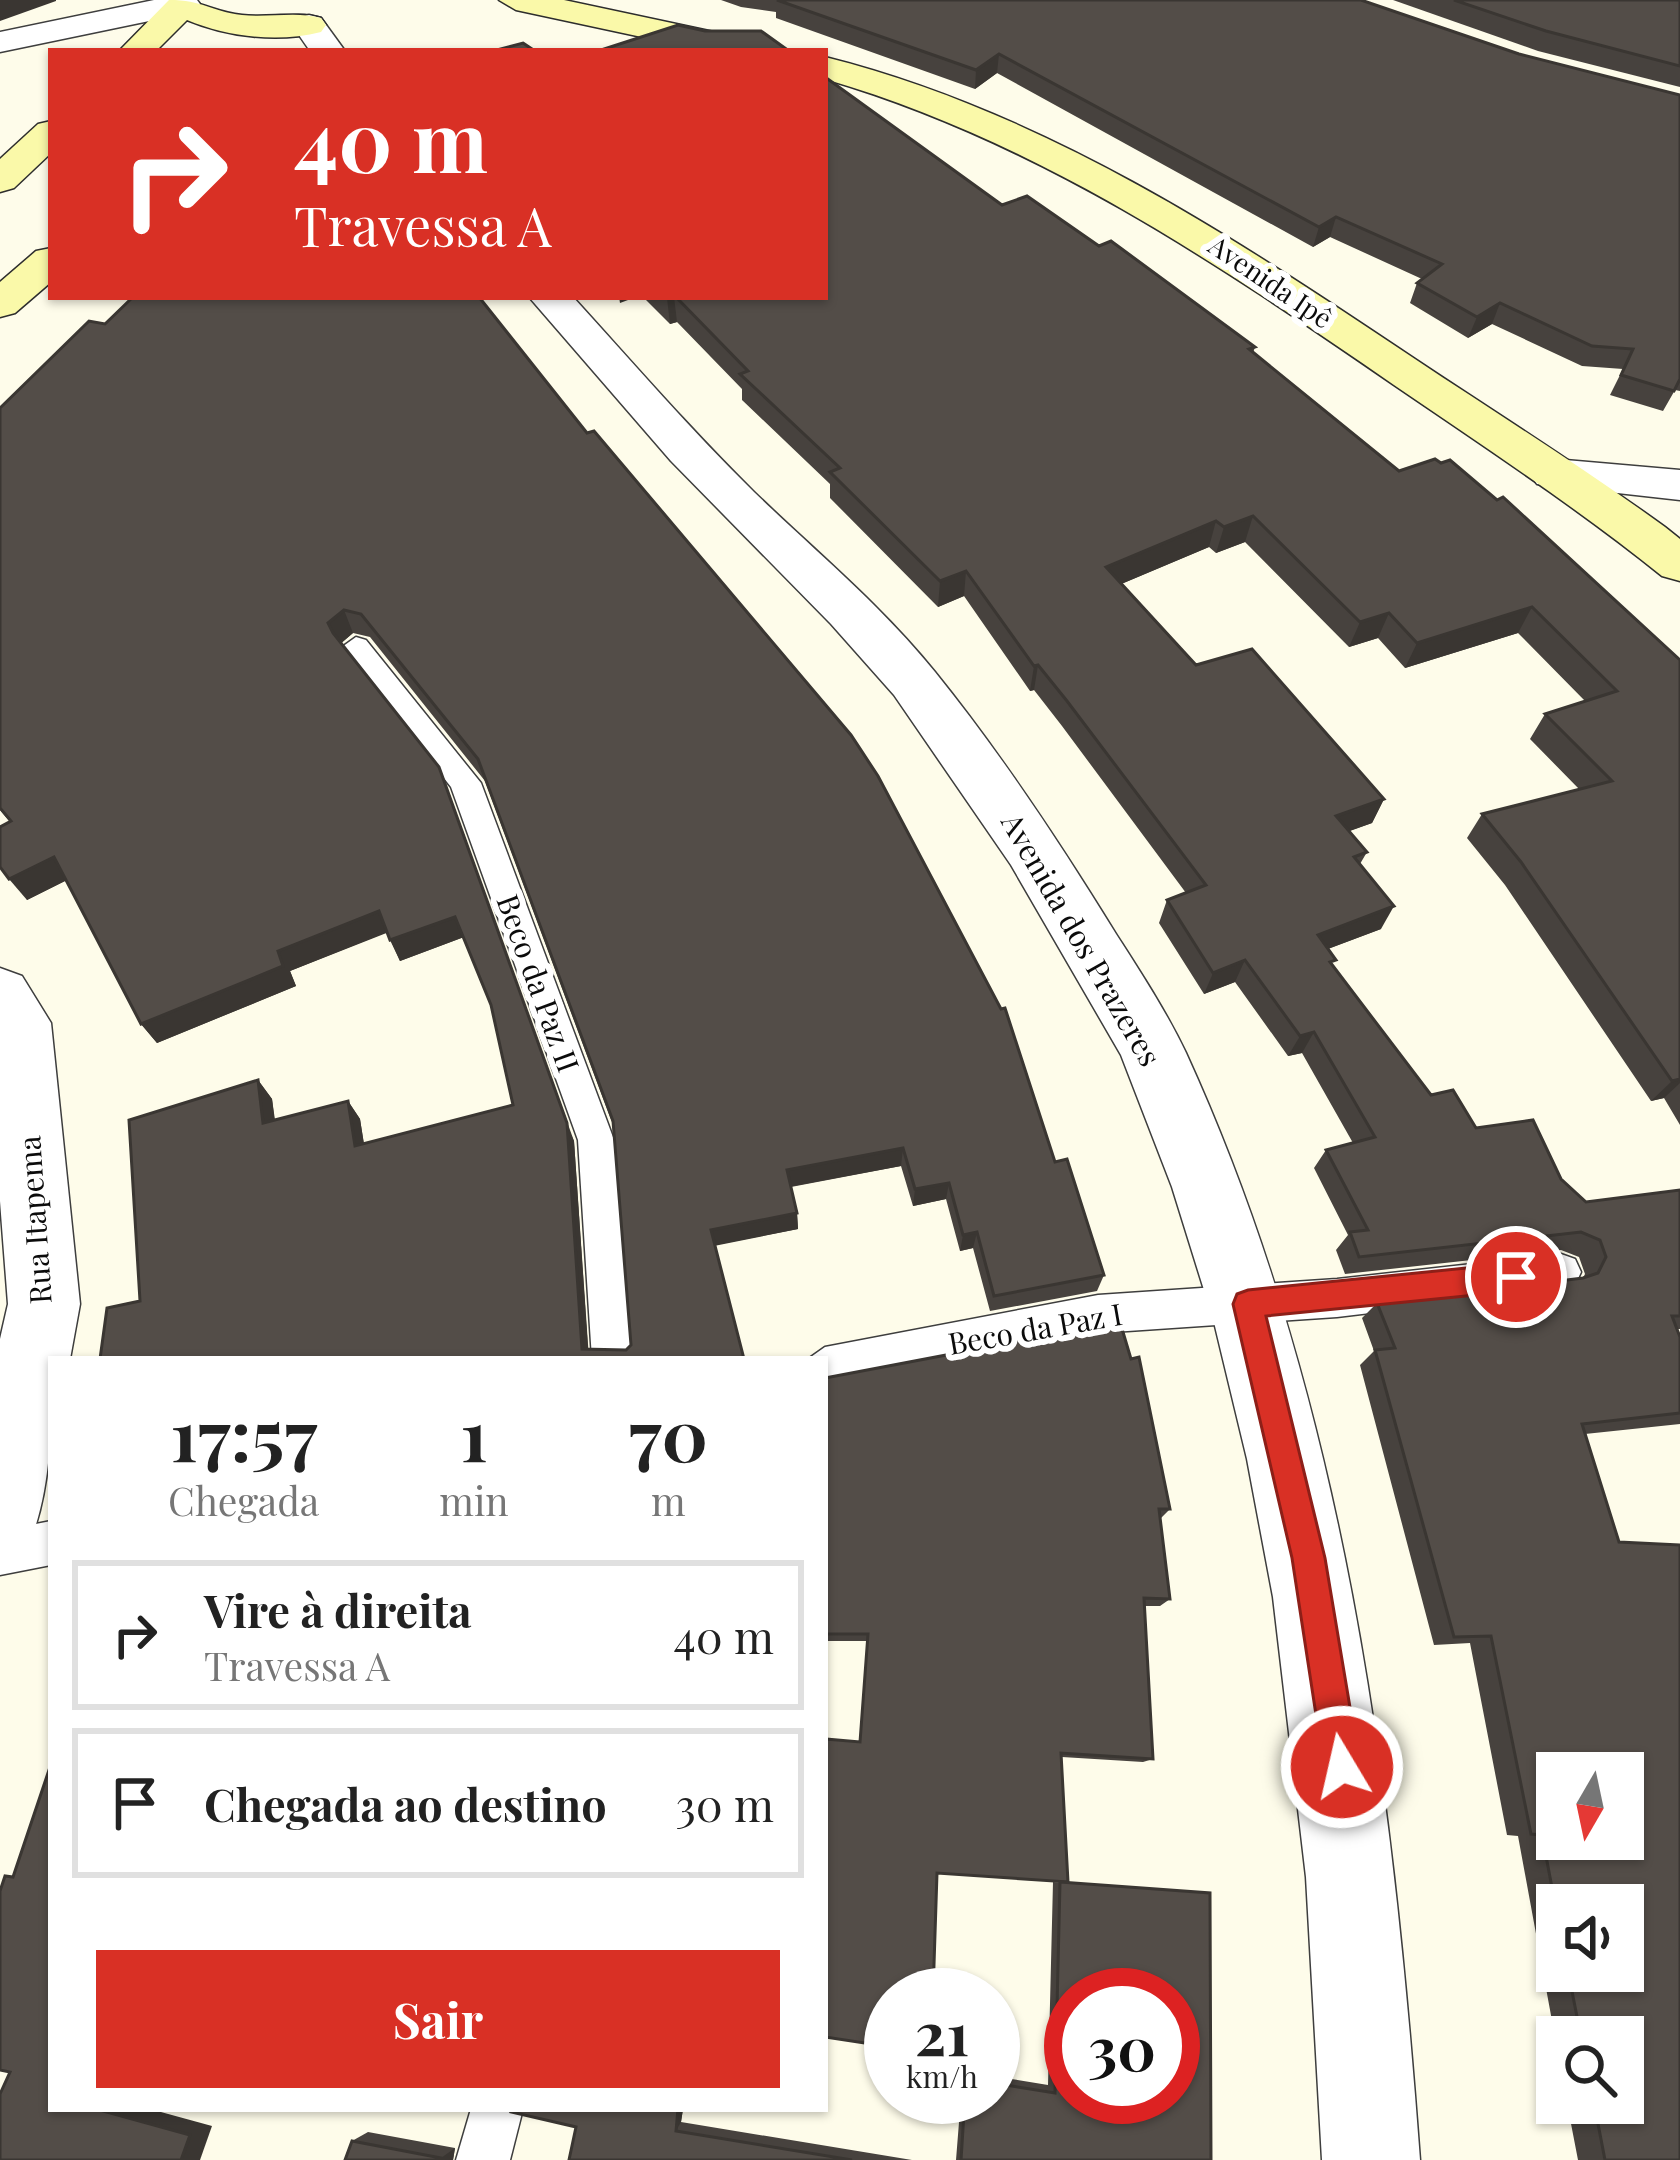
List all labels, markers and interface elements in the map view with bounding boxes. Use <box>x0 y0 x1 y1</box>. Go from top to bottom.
text: 40 m <box>294 82 488 194</box>
icon: right <box>96 96 252 252</box>
text: Travessa A <box>294 189 552 261</box>
street label: Avenida Ipê <box>1201 226 1340 335</box>
street label: Avenida dos Prazeres <box>993 804 1171 1073</box>
street label: Beco da Paz II <box>488 889 590 1077</box>
street label: Rua Itapema <box>8 1134 60 1306</box>
pin <box>1465 1226 1567 1328</box>
icon: arrive <box>1483 1244 1549 1310</box>
street label: Beco da Paz I <box>945 1293 1125 1363</box>
text: 17:57 <box>170 1384 317 1480</box>
text: 1 <box>460 1384 488 1480</box>
text: 70 <box>629 1384 708 1480</box>
text: Chegada <box>168 1474 319 1526</box>
text: min <box>439 1474 509 1526</box>
text: m <box>651 1474 686 1526</box>
text: Vire à direita <box>204 1579 472 1639</box>
icon: right <box>102 1602 168 1668</box>
text: 40 m <box>674 1605 774 1665</box>
text: Travessa A <box>204 1639 390 1691</box>
position arrow <box>1279 1704 1405 1830</box>
north arrow <box>1536 1752 1644 1860</box>
map controls <box>1536 1752 1644 2124</box>
icon: arrive <box>102 1770 168 1836</box>
text: Chegada ao destino <box>204 1773 607 1833</box>
text: 30 m <box>676 1773 774 1833</box>
button: sound <box>1536 1884 1644 1992</box>
button: Sair <box>96 1950 780 2088</box>
speed limit sign: 30 <box>1044 1968 1200 2124</box>
text: 21 <box>915 1991 969 2071</box>
button: search <box>1536 2016 1644 2124</box>
text: km/h <box>906 2056 978 2096</box>

